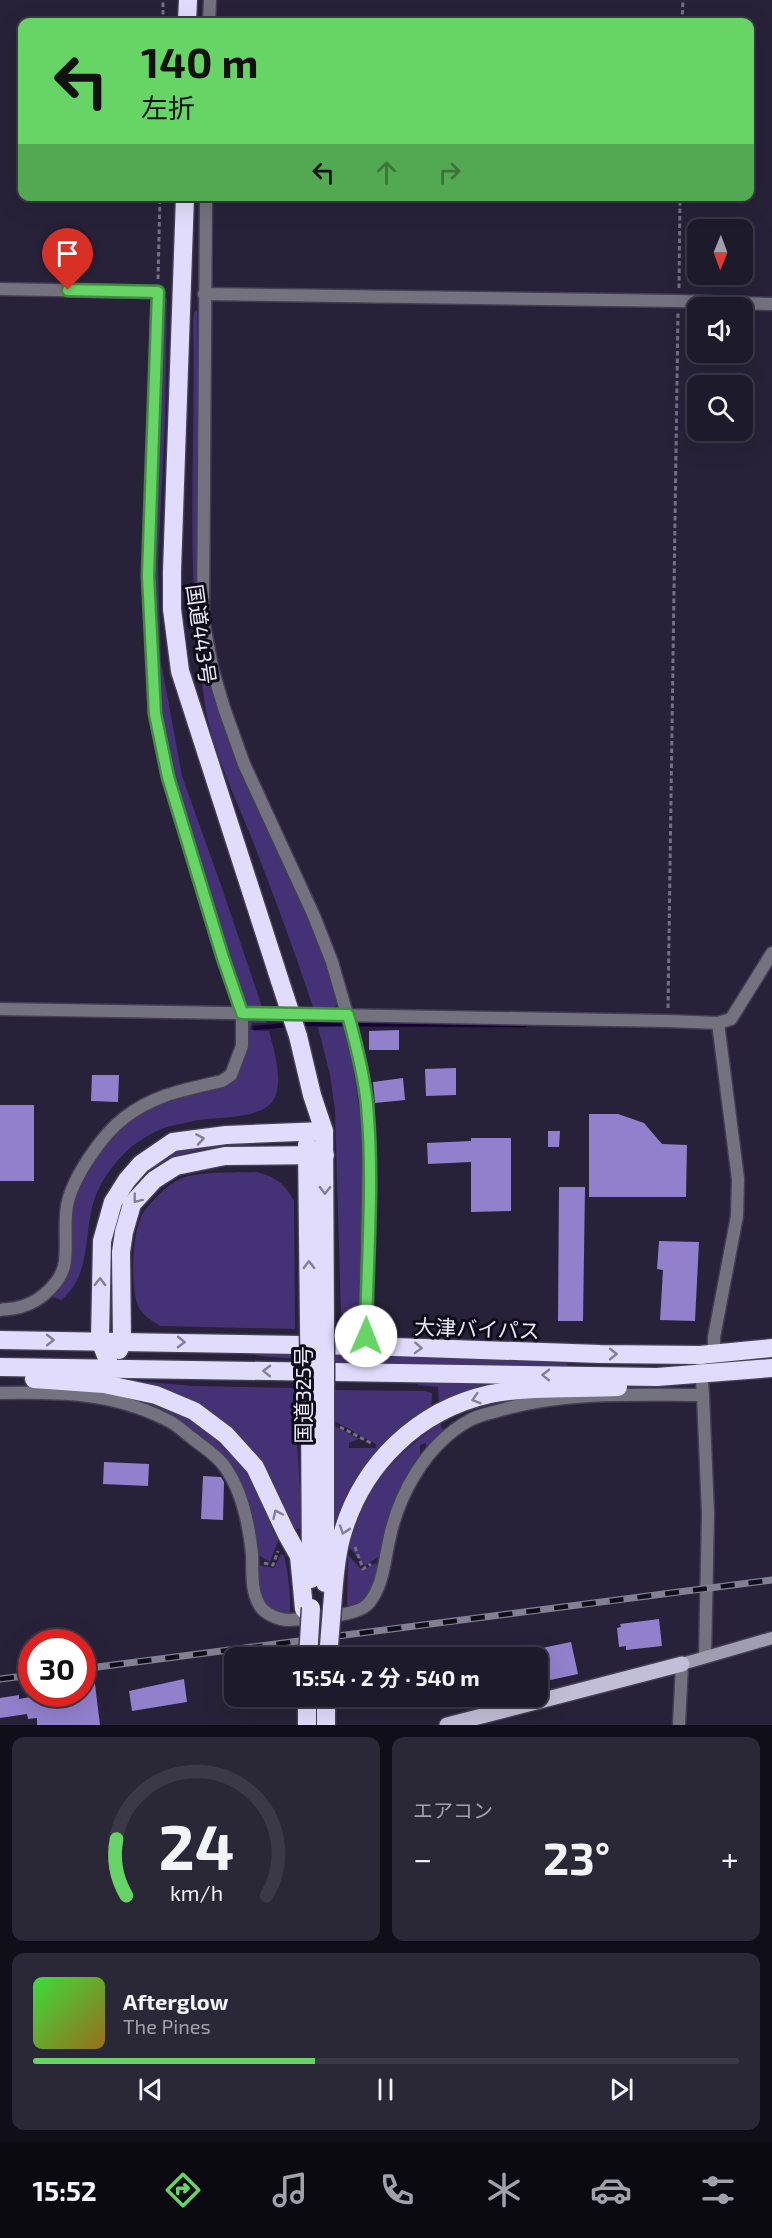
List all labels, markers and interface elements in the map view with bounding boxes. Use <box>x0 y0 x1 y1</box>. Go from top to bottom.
text: 140 m <box>141 36 258 86</box>
icon: left <box>42 42 120 120</box>
text: 左折 <box>141 91 195 123</box>
icon: left <box>307 156 340 189</box>
icon: ahead <box>370 156 403 189</box>
icon: right <box>433 156 466 189</box>
north arrow <box>687 219 753 285</box>
map controls <box>687 219 753 441</box>
pin <box>42 228 93 290</box>
icon: arrive <box>51 237 84 270</box>
button: sound <box>687 297 753 363</box>
button: search <box>687 375 753 441</box>
street label: 国道443号 <box>183 582 221 686</box>
one-way arrow <box>196 1133 205 1145</box>
one-way arrow <box>319 1185 331 1194</box>
one-way arrow <box>134 1192 145 1203</box>
one-way arrow <box>303 1261 315 1270</box>
one-way arrow <box>94 1277 107 1286</box>
position arrow <box>334 1304 398 1368</box>
street label: 大津バイパス <box>414 1313 540 1343</box>
one-way arrow <box>45 1334 54 1346</box>
one-way arrow <box>176 1336 185 1348</box>
one-way arrow <box>413 1342 422 1354</box>
street label: 国道325号 <box>290 1346 315 1444</box>
one-way arrow <box>608 1348 617 1361</box>
one-way arrow <box>262 1365 271 1377</box>
one-way arrow <box>541 1369 550 1381</box>
one-way arrow <box>471 1392 482 1404</box>
one-way arrow <box>273 1510 285 1521</box>
one-way arrow <box>339 1524 351 1535</box>
speed limit sign: 30 <box>18 1629 96 1707</box>
text: 15:54 · 2 分 · 540 m <box>292 1664 480 1690</box>
text: エアコン <box>413 1798 493 1822</box>
text: 24 <box>158 1808 234 1883</box>
text: 23° <box>543 1830 610 1884</box>
text: − <box>413 1838 432 1878</box>
text: + <box>721 1838 739 1878</box>
text: km/h <box>169 1880 223 1905</box>
text: Afterglow <box>123 1988 228 2014</box>
text: The Pines <box>123 2014 211 2038</box>
icon: previous <box>134 2073 167 2106</box>
icon: pause <box>369 2073 402 2106</box>
icon: next <box>605 2073 638 2106</box>
icon: directions <box>162 2169 204 2211</box>
icon: music <box>269 2169 311 2211</box>
icon: phone <box>376 2169 418 2211</box>
icon: climate <box>483 2169 525 2211</box>
icon: car <box>590 2169 632 2211</box>
icon: filters <box>697 2169 739 2211</box>
text: 15:52 <box>33 2174 97 2206</box>

